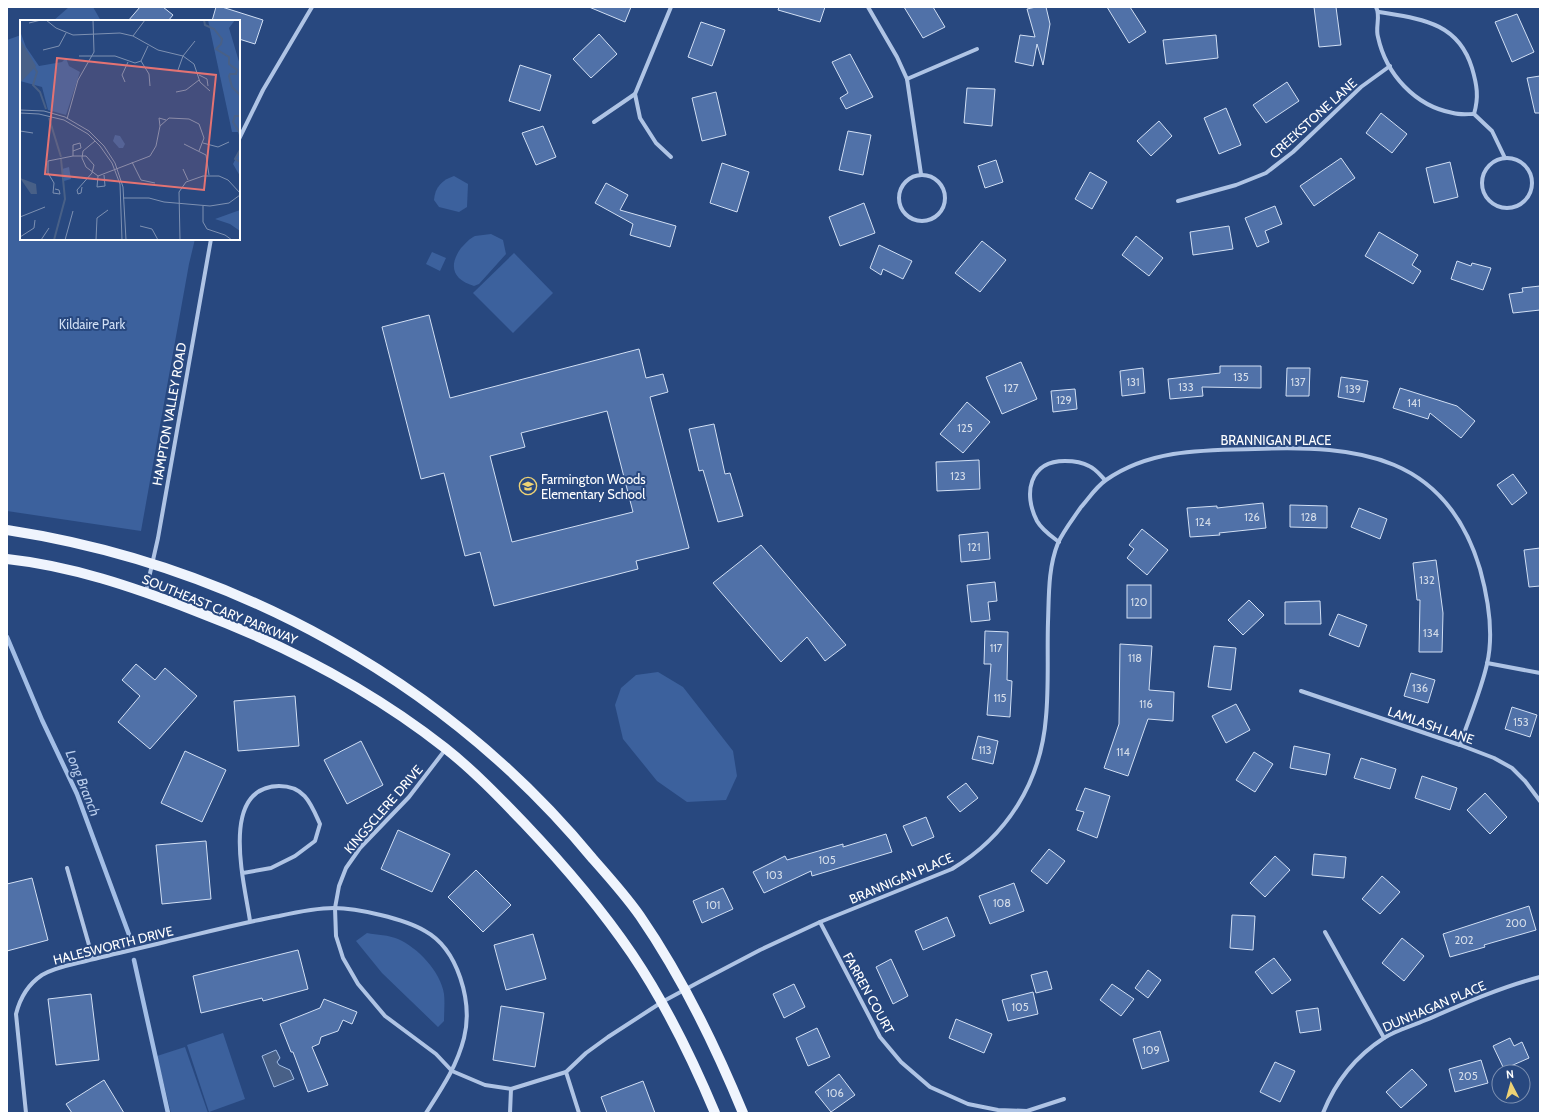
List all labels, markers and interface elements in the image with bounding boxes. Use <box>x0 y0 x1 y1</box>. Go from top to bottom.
inset map <box>20 20 240 240</box>
street label: CREEKSTONE LANE <box>1266 75 1360 161</box>
park label: Kildaire Park <box>59 316 125 332</box>
street label: HAMPTON VALLEY ROAD <box>149 341 189 487</box>
house number: 135 <box>1233 370 1249 384</box>
house number: 131 <box>1126 375 1140 389</box>
house number: 137 <box>1290 375 1306 389</box>
house number: 133 <box>1178 380 1194 394</box>
house number: 127 <box>1004 381 1019 395</box>
house number: 139 <box>1345 382 1361 396</box>
house number: 129 <box>1056 393 1072 407</box>
house number: 141 <box>1407 396 1421 410</box>
house number: 125 <box>957 421 973 435</box>
street label: BRANNIGAN PLACE <box>1220 432 1332 448</box>
house number: 123 <box>950 469 966 483</box>
place label: Farmington Woods Elementary School <box>541 471 646 502</box>
school or university icon: Farmington Woods Elementary School <box>518 476 538 496</box>
house number: 126 <box>1244 510 1260 524</box>
house number: 128 <box>1301 510 1317 524</box>
house number: 124 <box>1195 515 1211 529</box>
house number: 121 <box>968 540 980 554</box>
street label: SOUTHEAST CARY PARKWAY <box>140 570 301 648</box>
house number: 132 <box>1419 573 1435 587</box>
house number: 120 <box>1130 595 1148 609</box>
house number: 134 <box>1423 626 1440 640</box>
house number: 117 <box>990 641 1003 655</box>
house number: 118 <box>1128 651 1142 665</box>
house number: 136 <box>1412 681 1428 695</box>
house number: 115 <box>993 691 1007 705</box>
house number: 116 <box>1139 697 1153 711</box>
street label: LAMLASH LANE <box>1386 703 1476 747</box>
house number: 153 <box>1513 715 1529 729</box>
house number: 113 <box>978 743 992 757</box>
house number: 114 <box>1116 745 1130 759</box>
water label: Long Branch <box>62 747 104 819</box>
street label: KINGSCLERE DRIVE <box>340 762 426 856</box>
street label: BRANNIGAN PLACE <box>847 849 955 907</box>
house number: 105 <box>818 853 836 867</box>
house number: 103 <box>765 868 783 882</box>
house number: 108 <box>993 896 1011 910</box>
house number: 101 <box>706 898 720 912</box>
house number: 200 <box>1505 916 1527 930</box>
street label: HALESWORTH DRIVE <box>51 922 175 968</box>
house number: 202 <box>1454 933 1474 947</box>
street label: FARREN COURT <box>840 949 898 1037</box>
street label: DUNHAGAN PLACE <box>1380 977 1488 1035</box>
house number: 105 <box>1011 1000 1029 1014</box>
house number: 109 <box>1142 1043 1160 1057</box>
north arrow <box>1491 1064 1531 1104</box>
text: N <box>1505 1067 1515 1081</box>
house number: 205 <box>1458 1069 1478 1083</box>
house number: 106 <box>826 1086 844 1100</box>

